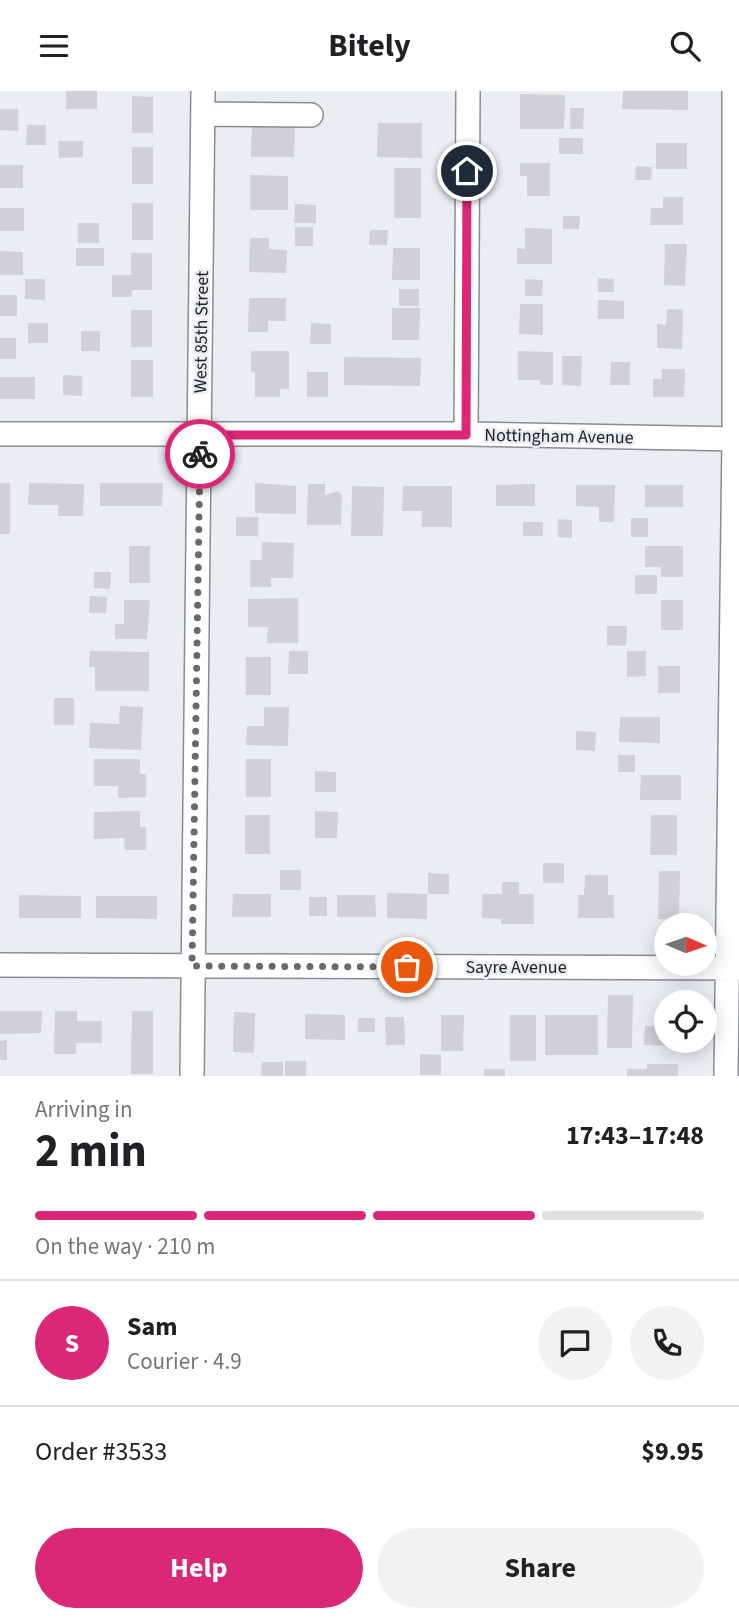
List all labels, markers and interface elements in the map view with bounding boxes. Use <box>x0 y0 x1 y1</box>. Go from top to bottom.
text: Bitely <box>328 23 411 69</box>
icon: menu <box>35 27 73 65</box>
icon: search <box>666 27 704 65</box>
pin <box>437 141 497 201</box>
icon: home <box>448 152 486 190</box>
street label: West 85th Street <box>188 271 215 393</box>
courier <box>165 419 235 489</box>
street label: Nottingham Avenue <box>484 423 634 450</box>
icon: bike <box>181 435 219 473</box>
north arrow <box>654 913 718 977</box>
map controls <box>654 913 717 1053</box>
pin <box>377 937 437 997</box>
icon: bag <box>388 948 426 986</box>
street label: Sayre Avenue <box>465 955 567 980</box>
button: locate <box>654 990 717 1053</box>
text: Arriving in <box>35 1093 133 1126</box>
text: 17:43–17:48 <box>566 1117 704 1154</box>
text: 2 min <box>35 1119 147 1184</box>
text: On the way · 210 m <box>35 1230 215 1263</box>
button: chat <box>538 1306 612 1380</box>
button: phone <box>630 1306 704 1380</box>
text: Sam <box>127 1308 177 1345</box>
text: S <box>65 1325 79 1362</box>
text: Courier · 4.9 <box>127 1345 242 1378</box>
text: Order #3533 <box>35 1433 167 1470</box>
text: $9.95 <box>641 1433 704 1470</box>
button: Help <box>35 1528 363 1608</box>
button: Share <box>377 1528 704 1608</box>

